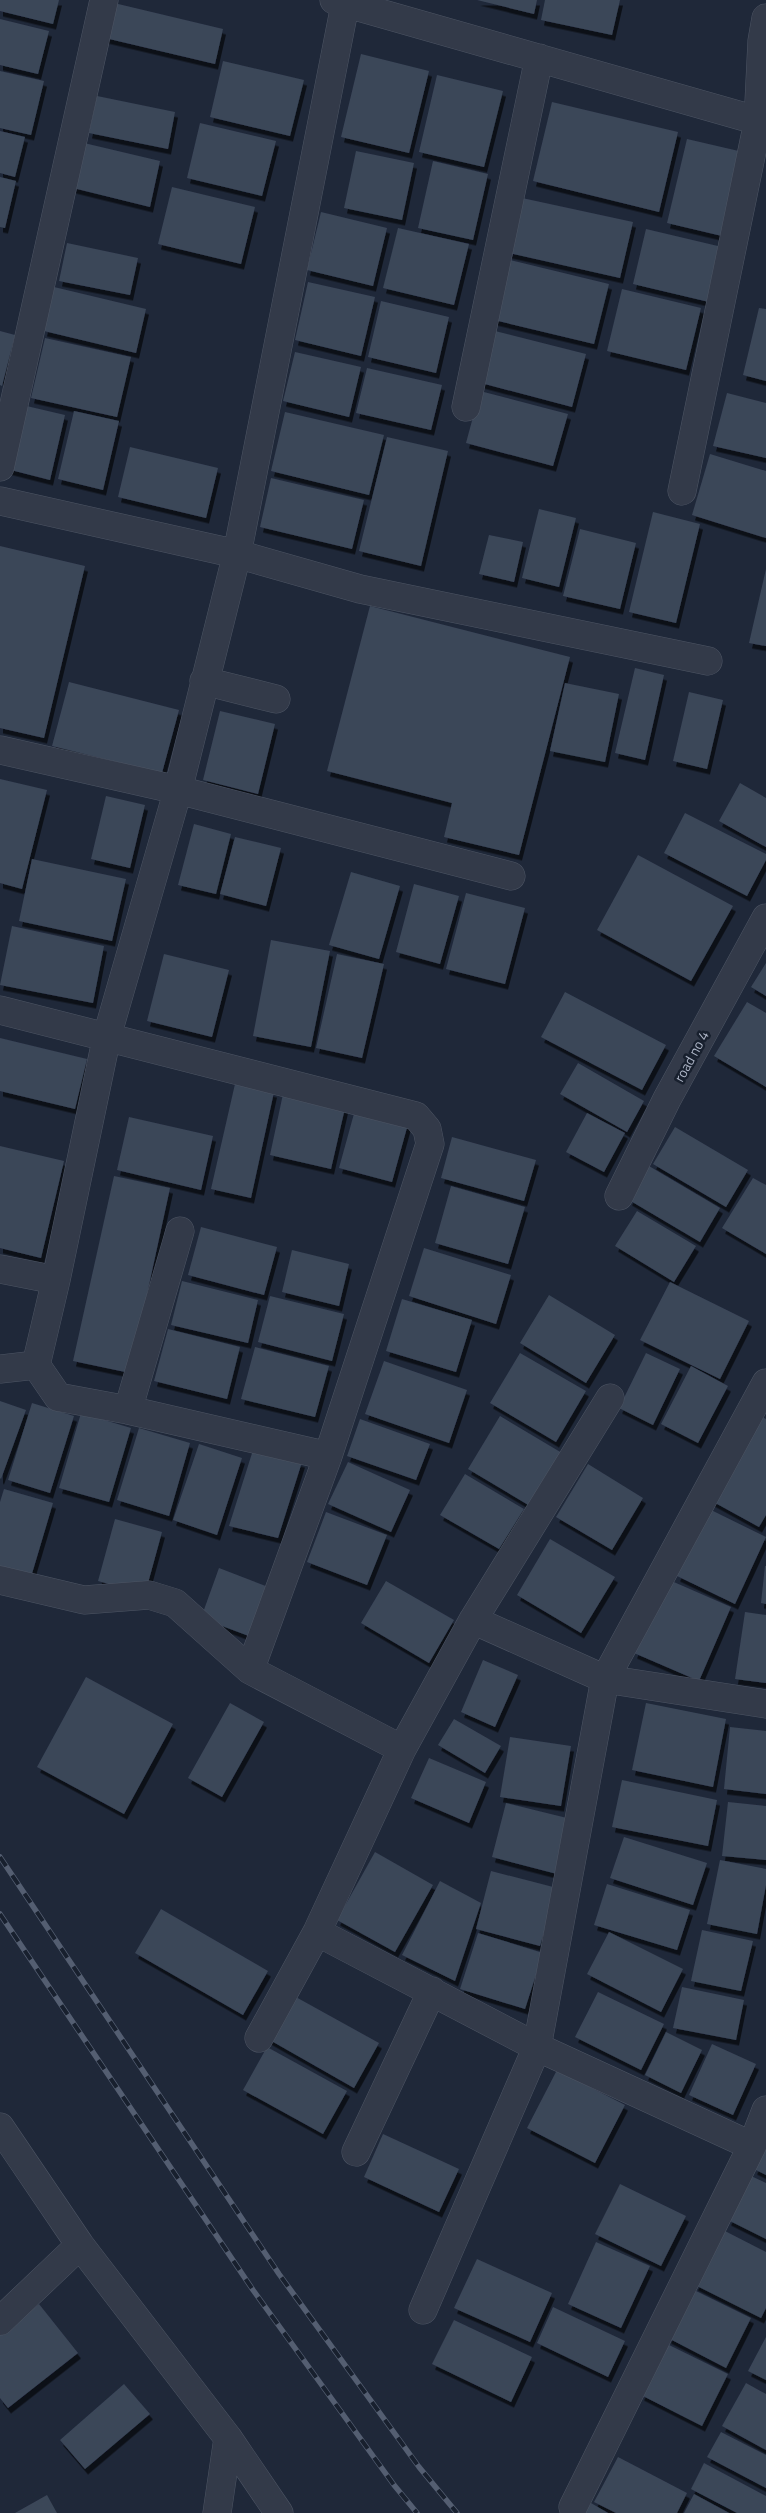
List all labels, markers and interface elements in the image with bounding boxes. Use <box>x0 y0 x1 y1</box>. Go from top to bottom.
street label: road no 4 <box>668 1027 714 1085</box>

